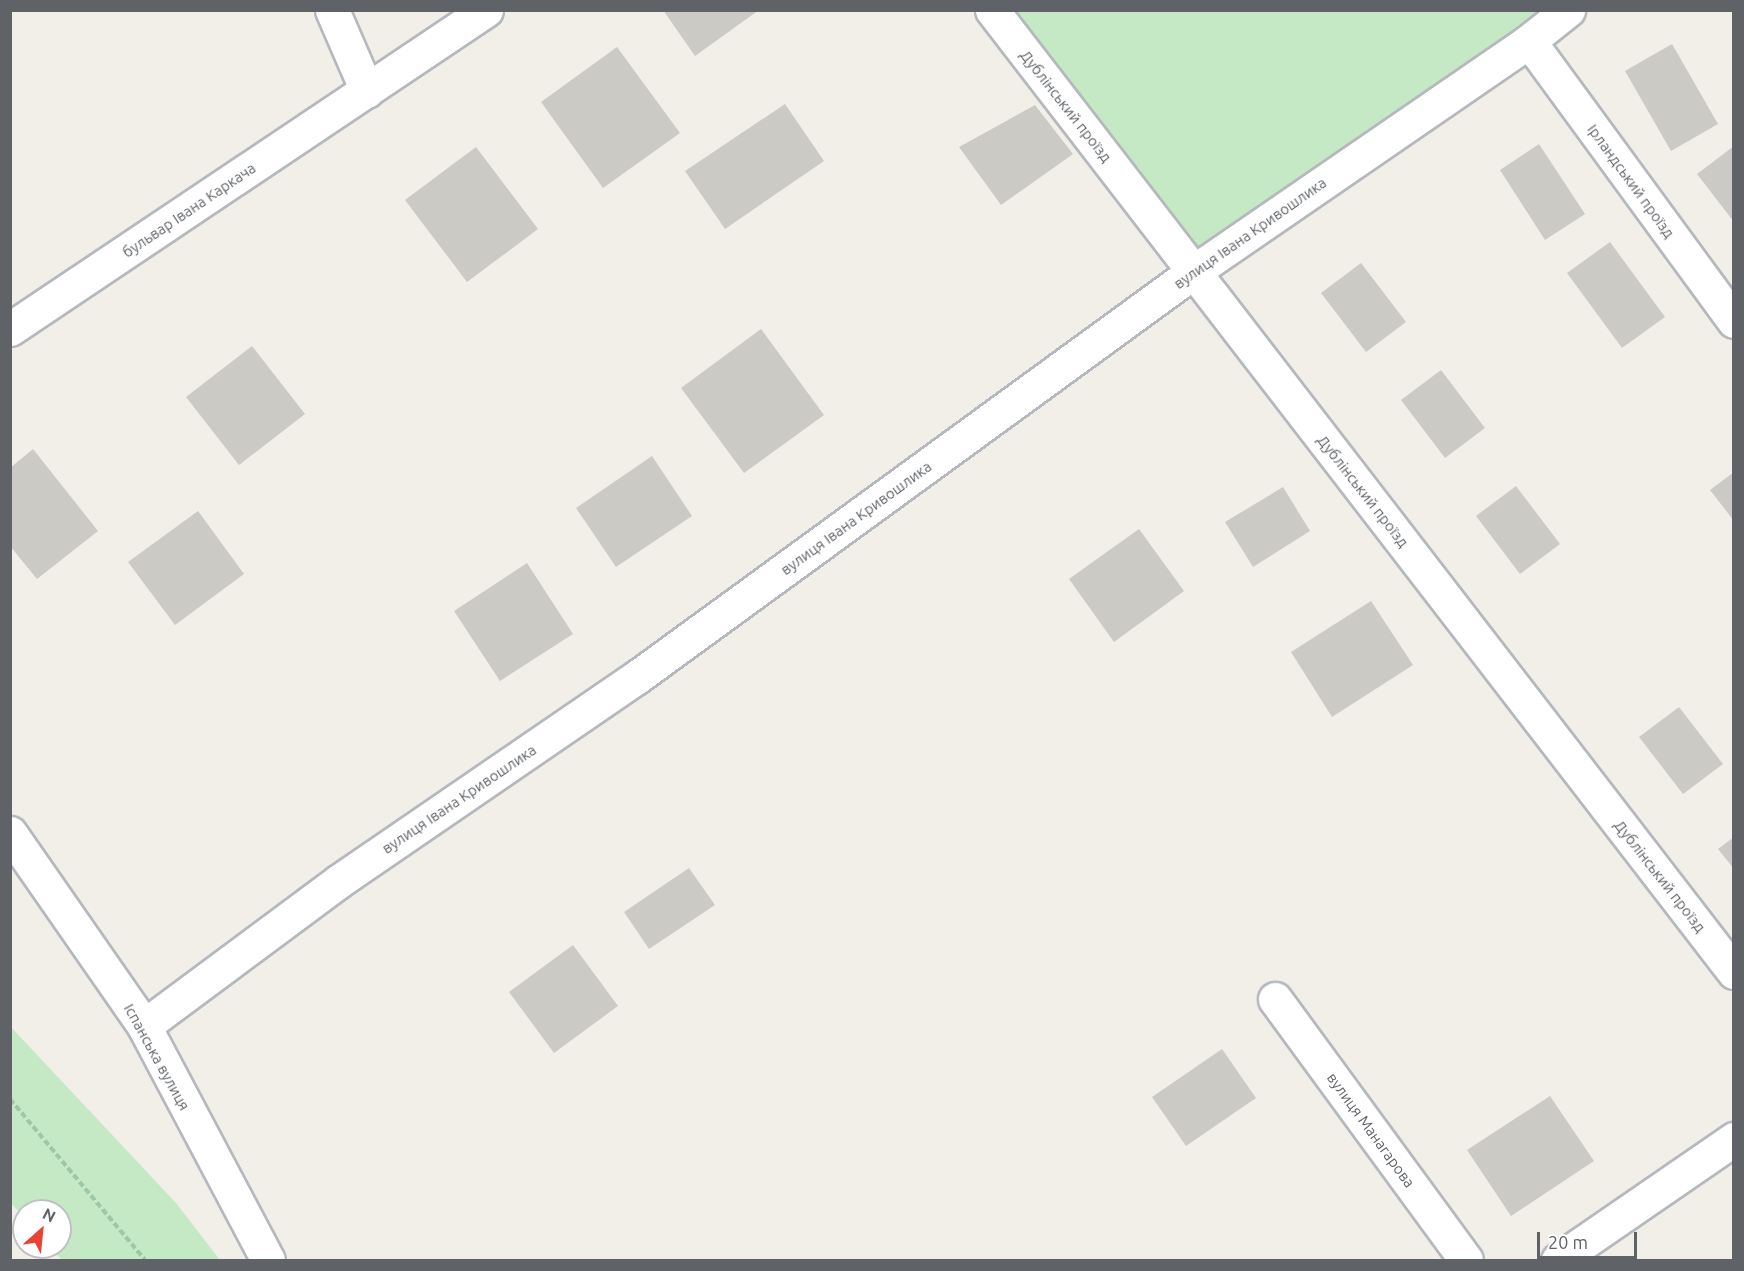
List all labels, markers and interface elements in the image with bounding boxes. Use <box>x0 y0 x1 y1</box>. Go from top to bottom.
street label: Дублінський проїзд <box>1017 46 1115 166</box>
street label: Ірландський проїзд <box>1584 121 1678 241</box>
street label: бульвар Івана Каркача <box>119 159 259 261</box>
street label: вулиця Івана Кривошлика <box>1170 173 1330 293</box>
street label: Дублінський проїзд <box>1314 431 1412 551</box>
street label: вулиця Івана Кривошлика <box>777 457 935 579</box>
street label: вулиця Івана Кривошлика <box>379 741 539 857</box>
street label: Дублінський проїзд <box>1611 816 1709 936</box>
street label: Іспанська вулиця <box>120 1001 194 1113</box>
street label: вулиця Манагарова <box>1323 1069 1419 1191</box>
north arrow <box>12 1199 72 1259</box>
text: N <box>40 1204 59 1225</box>
scale bar <box>1540 1220 1640 1258</box>
text: 20 m <box>1548 1232 1588 1252</box>

